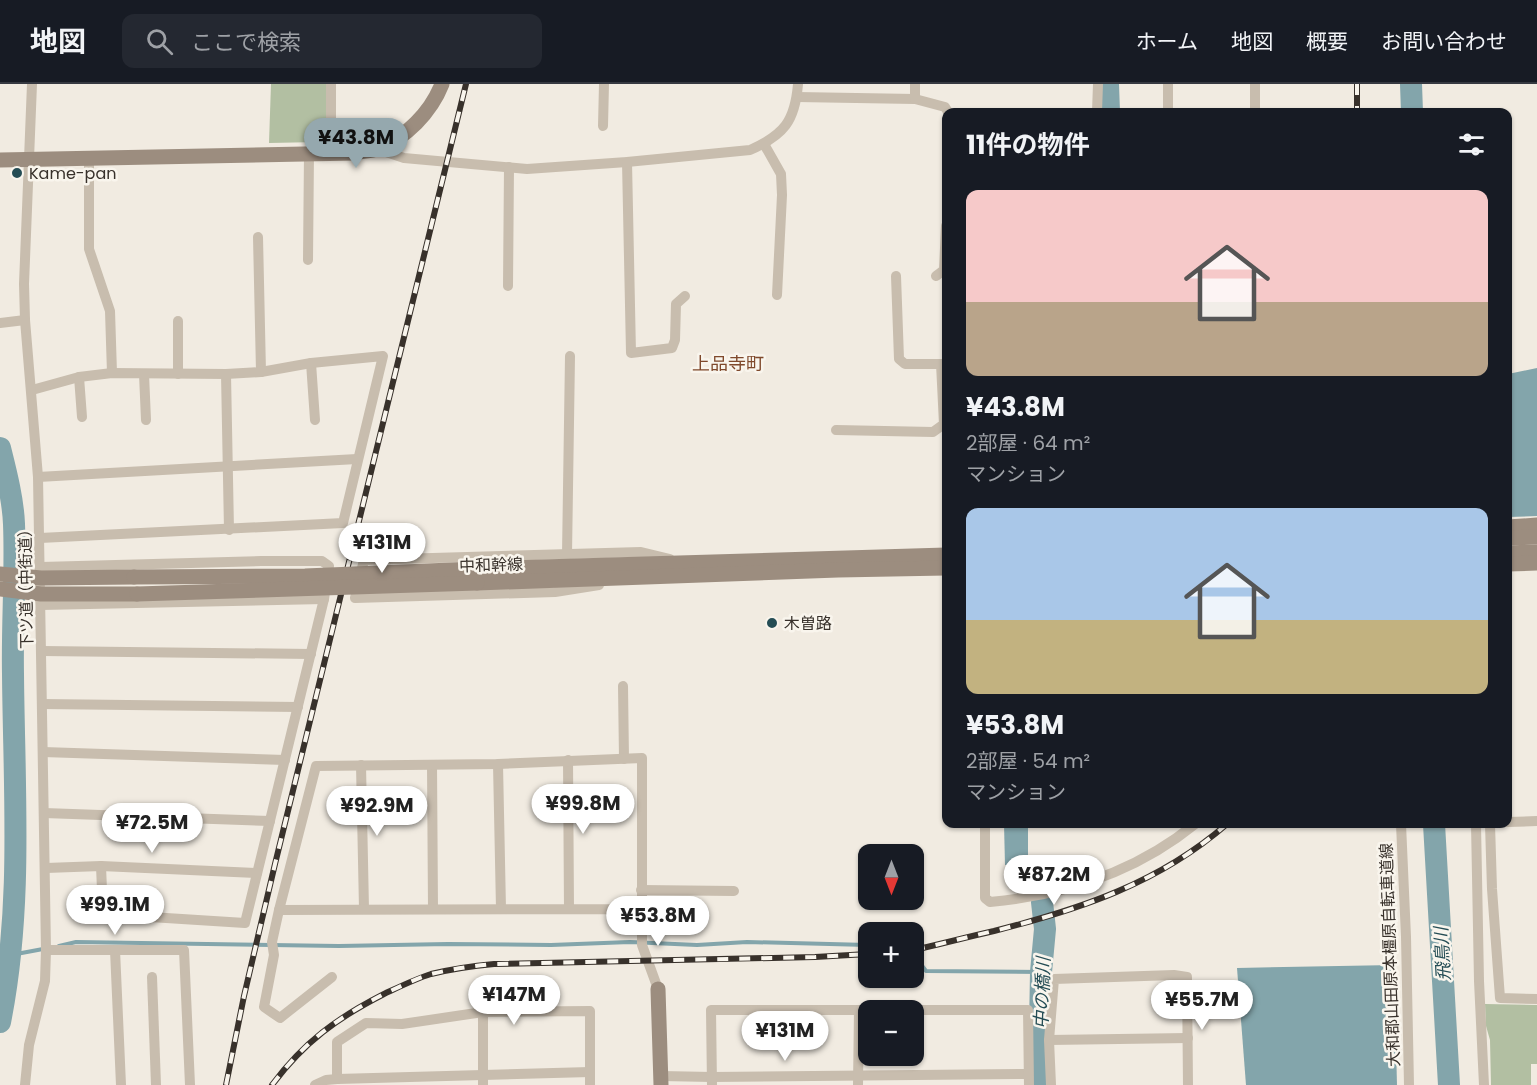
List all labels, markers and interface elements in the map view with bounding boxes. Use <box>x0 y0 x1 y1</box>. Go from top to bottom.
search box <box>122 14 542 68</box>
text: 地図 <box>30 22 86 61</box>
icon: search <box>143 25 176 58</box>
text: ここで検索 <box>191 27 301 58</box>
text: ホーム <box>1136 27 1198 56</box>
text: 地図 <box>1231 27 1273 56</box>
text: 概要 <box>1306 27 1348 56</box>
text: お問い合わせ <box>1381 27 1507 56</box>
pin: ¥43.8M <box>307 118 405 169</box>
text: ¥43.8M <box>318 123 394 151</box>
text: 11件の物件 <box>966 127 1090 163</box>
icon: filters <box>1455 128 1488 161</box>
place label: Kame-pan <box>29 162 117 185</box>
marker: Kame-pan <box>10 166 24 180</box>
icon: home <box>1173 229 1281 337</box>
district label: 上品寺町 <box>692 351 764 376</box>
text: ¥43.8M <box>966 389 1065 425</box>
text: 2部屋 · 64 m² <box>966 429 1090 457</box>
text: マンション <box>966 460 1066 488</box>
street label: 下ツ道（中街道） <box>13 521 39 649</box>
pin: ¥131M <box>340 523 424 574</box>
text: ¥131M <box>353 528 411 556</box>
icon: home <box>1173 547 1281 655</box>
street label: 中和幹線 <box>459 552 523 578</box>
place label: 木曽路 <box>784 612 832 635</box>
marker: 木曽路 <box>765 616 779 630</box>
text: ¥53.8M <box>966 707 1064 743</box>
text: 2部屋 · 54 m² <box>966 747 1090 775</box>
text: マンション <box>966 778 1066 806</box>
pin: ¥99.8M <box>534 784 632 835</box>
pin: ¥92.9M <box>328 786 426 837</box>
text: ¥99.8M <box>546 789 620 817</box>
text: ¥92.9M <box>340 791 414 819</box>
pin: ¥72.5M <box>103 803 201 854</box>
text: ¥72.5M <box>116 808 188 836</box>
street label: 大和郡山田原本橿原自転車道線 <box>1375 843 1405 1067</box>
north arrow <box>858 844 924 910</box>
map controls <box>858 844 924 1066</box>
pin: ¥87.2M <box>1005 855 1103 906</box>
text: ¥87.2M <box>1018 860 1090 888</box>
pin: ¥99.1M <box>66 885 164 936</box>
text: ¥99.1M <box>80 890 150 918</box>
pin: ¥53.8M <box>609 896 707 947</box>
text: ¥53.8M <box>620 901 696 929</box>
button: + <box>858 922 924 988</box>
water label: 飛鳥川 <box>1428 924 1456 982</box>
water label: 中の橋川 <box>1028 955 1056 1029</box>
pin: ¥147M <box>472 975 556 1026</box>
text: ¥147M <box>482 980 546 1008</box>
pin: ¥55.7M <box>1153 980 1251 1031</box>
text: ¥55.7M <box>1165 985 1239 1013</box>
button: − <box>858 1000 924 1066</box>
pin: ¥131M <box>743 1011 827 1062</box>
text: ¥131M <box>756 1016 814 1044</box>

